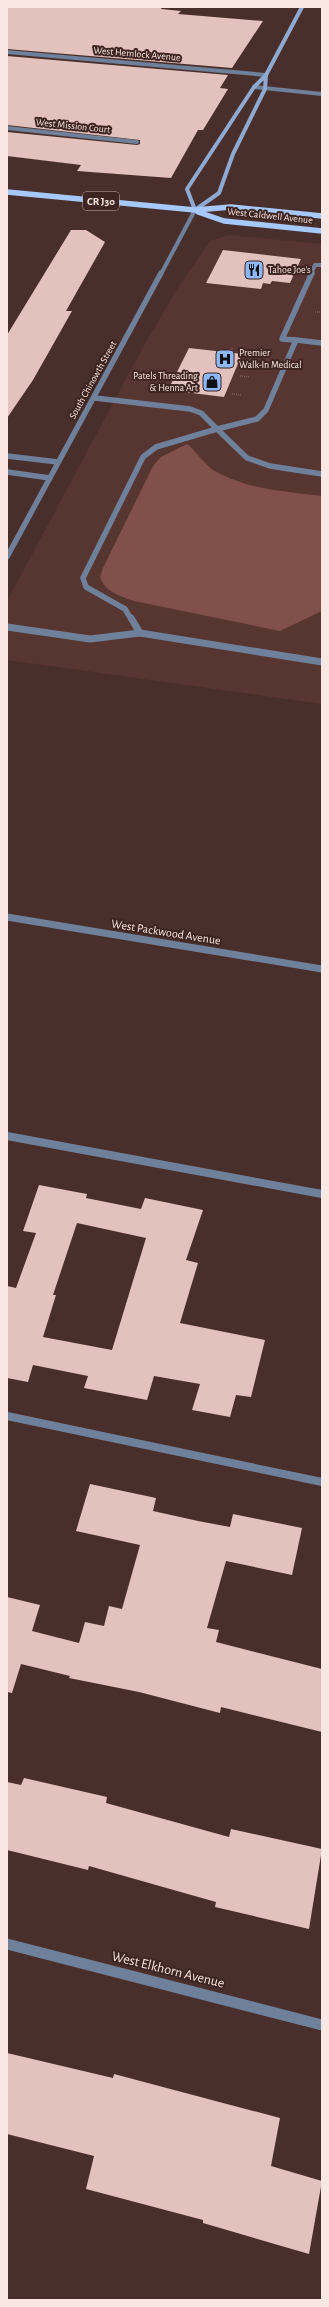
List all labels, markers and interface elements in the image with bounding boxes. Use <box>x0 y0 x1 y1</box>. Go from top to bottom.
street label: West Hemlock Avenue <box>93 45 181 63</box>
street label: West Mission Court <box>35 117 111 135</box>
road number: CR J30 <box>83 192 119 210</box>
street label: West Caldwell Avenue <box>227 207 314 226</box>
restaurant icon: Tahoe Joe's <box>243 259 265 281</box>
place label: Tahoe Joe's <box>268 265 311 275</box>
street label: South Chinowth Street <box>67 339 119 421</box>
hospital icon: Premier Walk-In Medical <box>214 348 236 370</box>
place label: Premier Walk-In Medical <box>239 348 302 370</box>
place label: Patels Threading & Henna Art <box>133 371 199 393</box>
shop icon: Patels Threading & Henna Art <box>201 371 223 393</box>
street label: West Packwood Avenue <box>111 917 221 947</box>
street label: West Elkhorn Avenue <box>110 1949 226 1991</box>

